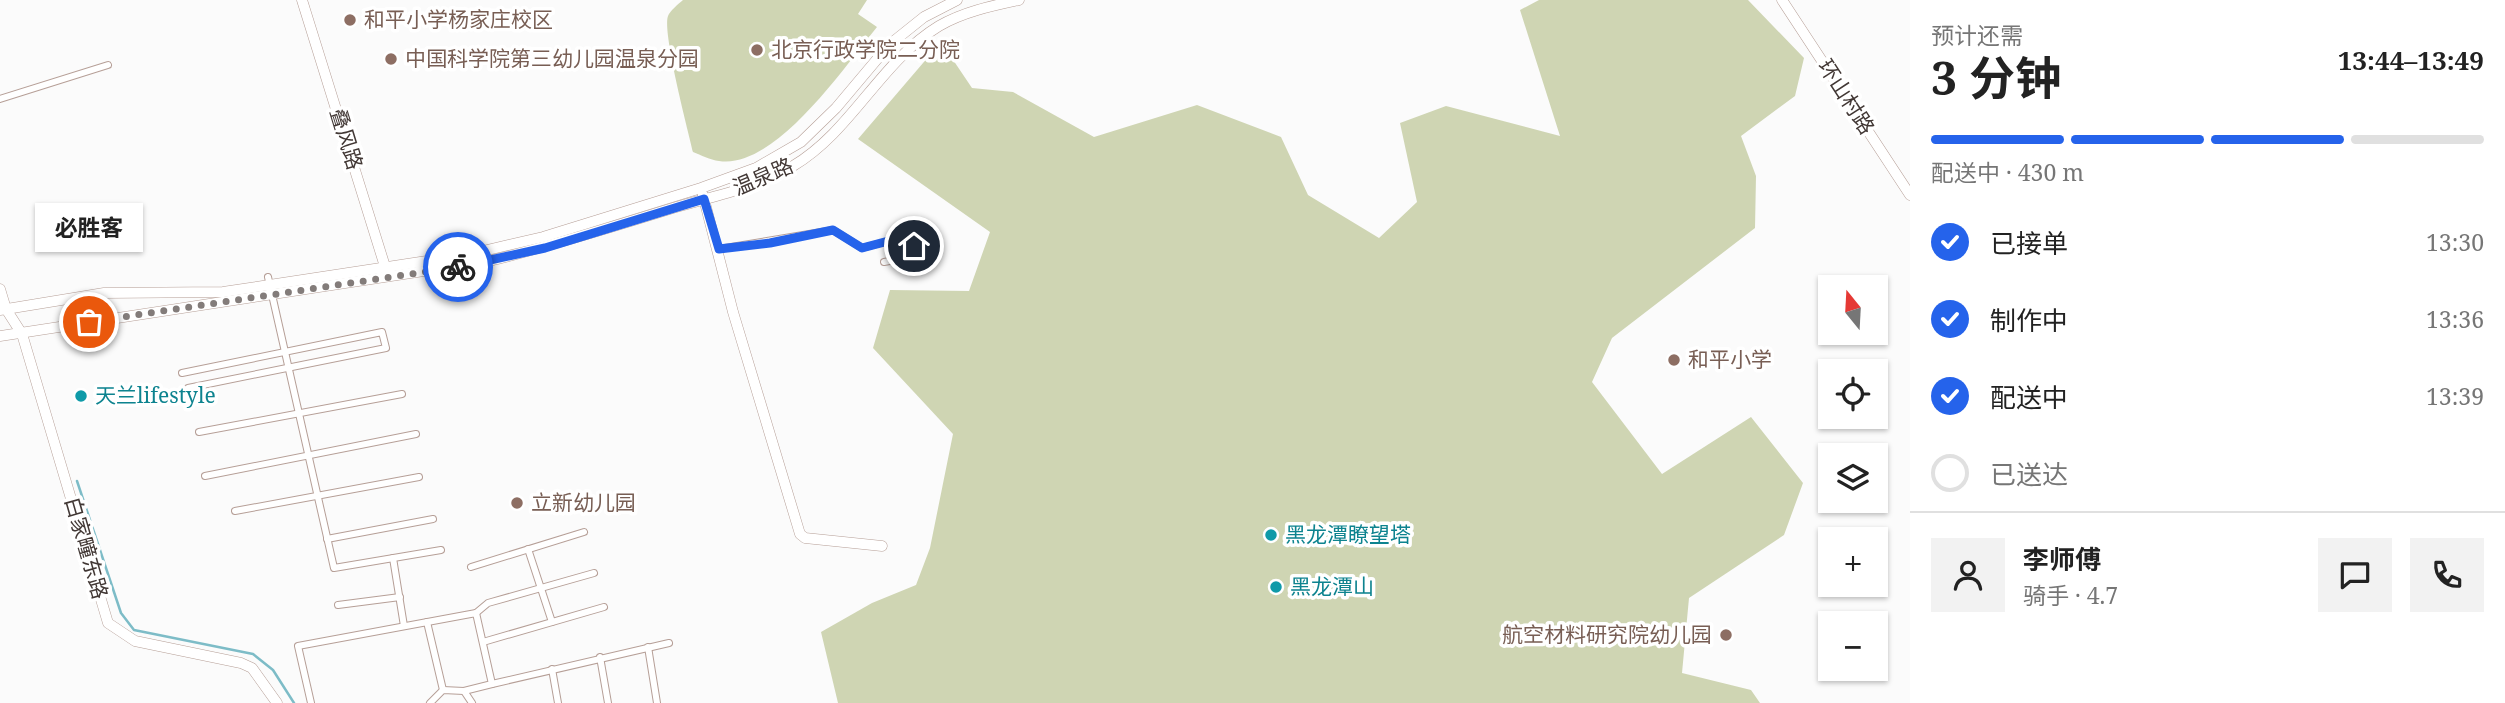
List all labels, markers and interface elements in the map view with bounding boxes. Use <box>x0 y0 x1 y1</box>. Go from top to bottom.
place label: 和平小学杨家庄校区 <box>364 5 553 33</box>
marker: 和平小学杨家庄校区 <box>342 12 358 28</box>
text: 预计还需 <box>1931 19 2023 51</box>
place label: 北京行政学院二分院 <box>771 35 960 63</box>
marker: 北京行政学院二分院 <box>749 42 765 58</box>
text: 13:44–13:49 <box>2338 42 2484 78</box>
place label: 中国科学院第三幼儿园温泉分园 <box>405 44 699 72</box>
text: 3 分钟 <box>1931 46 2061 108</box>
marker: 中国科学院第三幼儿园温泉分园 <box>383 51 399 67</box>
street label: 环山村路 <box>1812 54 1881 139</box>
street label: 叠风路 <box>324 104 370 173</box>
street label: 温泉路 <box>728 151 797 201</box>
text: 配送中 · 430 m <box>1931 156 2084 188</box>
callout: 必胜客 <box>35 203 143 252</box>
text: 必胜客 <box>55 211 124 243</box>
pin <box>884 216 944 276</box>
icon: check <box>1931 223 1969 261</box>
text: 已接单 <box>1990 225 2068 261</box>
text: 13:30 <box>2426 226 2484 258</box>
icon: home <box>895 227 933 265</box>
courier <box>423 232 493 302</box>
icon: bike <box>439 248 477 286</box>
north arrow <box>1818 275 1888 345</box>
map controls <box>1818 275 1888 681</box>
pin <box>59 292 119 352</box>
icon: check <box>1931 300 1969 338</box>
text: 制作中 <box>1990 302 2068 338</box>
icon: bag <box>70 303 108 341</box>
text: 13:36 <box>2426 303 2484 335</box>
place label: 和平小学 <box>1688 345 1772 373</box>
marker: 和平小学 <box>1666 352 1682 368</box>
button: locate <box>1818 359 1888 429</box>
icon: check <box>1931 377 1969 415</box>
text: 配送中 <box>1990 379 2068 415</box>
text: 13:39 <box>2426 380 2484 412</box>
place label: 天兰lifestyle <box>95 381 216 409</box>
marker: 天兰lifestyle <box>73 388 89 404</box>
button: layers <box>1818 443 1888 513</box>
text: 已送达 <box>1990 456 2068 492</box>
place label: 立新幼儿园 <box>531 488 636 516</box>
street label: 白家疃东路 <box>59 493 115 602</box>
marker: 立新幼儿园 <box>509 495 525 511</box>
place label: 黑龙潭瞭望塔 <box>1285 520 1411 548</box>
marker: 黑龙潭瞭望塔 <box>1263 527 1279 543</box>
button: + <box>1818 527 1888 597</box>
button: person <box>1931 538 2005 612</box>
button: chat <box>2318 538 2392 612</box>
button: phone <box>2410 538 2484 612</box>
text: 李师傅 <box>2023 541 2101 577</box>
place label: 黑龙潭山 <box>1290 572 1374 600</box>
marker: 黑龙潭山 <box>1268 579 1284 595</box>
text: 骑手 · 4.7 <box>2023 579 2118 611</box>
button: − <box>1818 611 1888 681</box>
place label: 航空材料研究院幼儿园 <box>1502 620 1712 648</box>
marker: 航空材料研究院幼儿园 <box>1718 627 1734 643</box>

